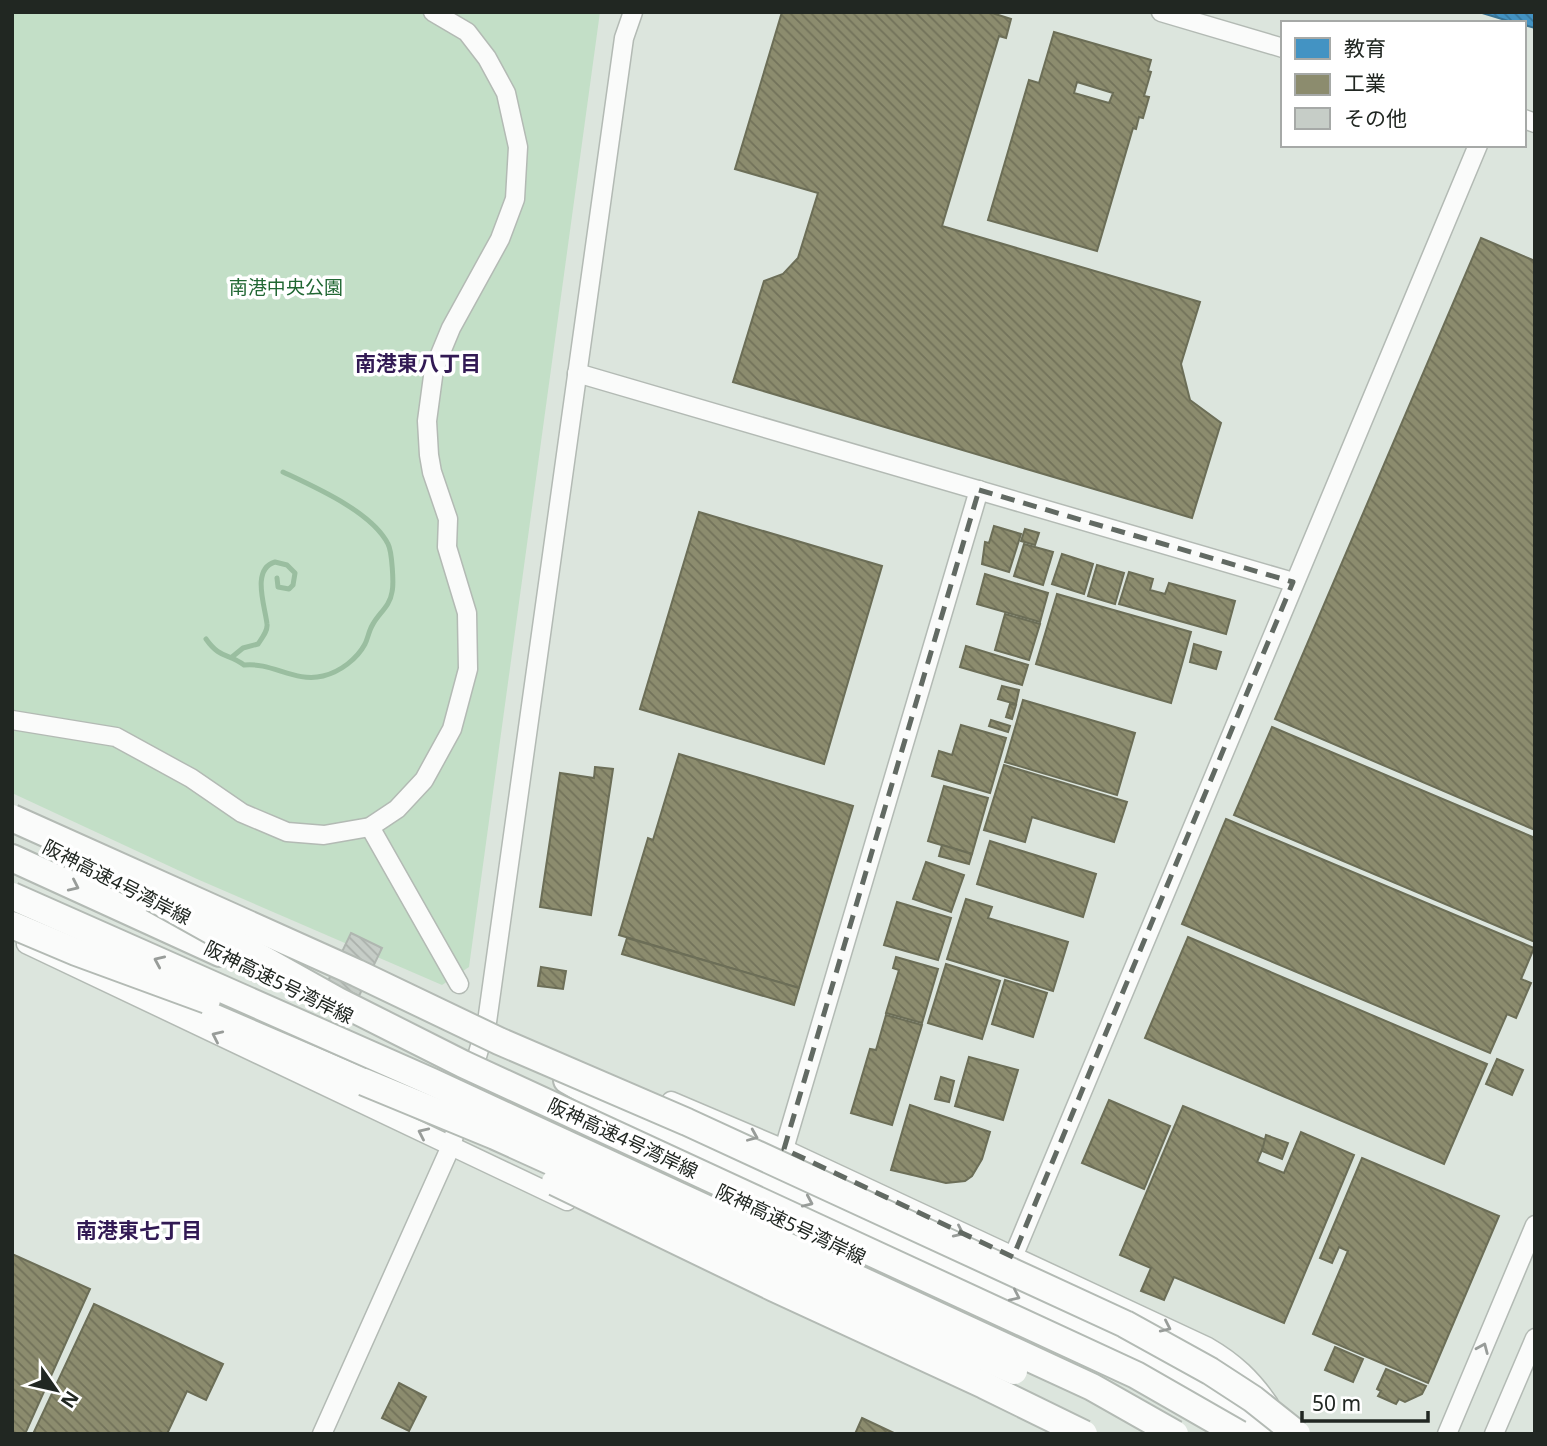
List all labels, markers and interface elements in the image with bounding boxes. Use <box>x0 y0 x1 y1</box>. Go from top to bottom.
legend <box>1281 21 1526 147</box>
text: 教育 <box>1344 34 1386 62</box>
text: 工業 <box>1344 69 1386 97</box>
text: その他 <box>1344 104 1407 132</box>
park label: 南港中央公園 <box>229 274 343 300</box>
district label: 南港東八丁目 <box>355 349 481 377</box>
street label: 阪神高速4号湾岸線 <box>39 833 195 931</box>
one-way arrow <box>67 878 79 892</box>
street label: 阪神高速5号湾岸線 <box>200 935 358 1029</box>
one-way arrow <box>153 955 166 969</box>
one-way arrow <box>212 1030 224 1044</box>
street label: 阪神高速4号湾岸線 <box>544 1092 702 1184</box>
one-way arrow <box>418 1127 430 1141</box>
one-way arrow <box>745 1128 758 1142</box>
street label: 阪神高速5号湾岸線 <box>712 1178 870 1270</box>
one-way arrow <box>800 1194 813 1208</box>
district label: 南港東七丁目 <box>76 1216 202 1244</box>
one-way arrow <box>952 1223 964 1237</box>
one-way arrow <box>1008 1288 1020 1302</box>
one-way arrow <box>1159 1318 1171 1332</box>
one-way arrow <box>1475 1343 1489 1355</box>
north arrow <box>21 1355 91 1425</box>
scale bar <box>1302 1380 1428 1424</box>
text: N <box>55 1386 85 1413</box>
text: 50 m <box>1312 1389 1361 1417</box>

